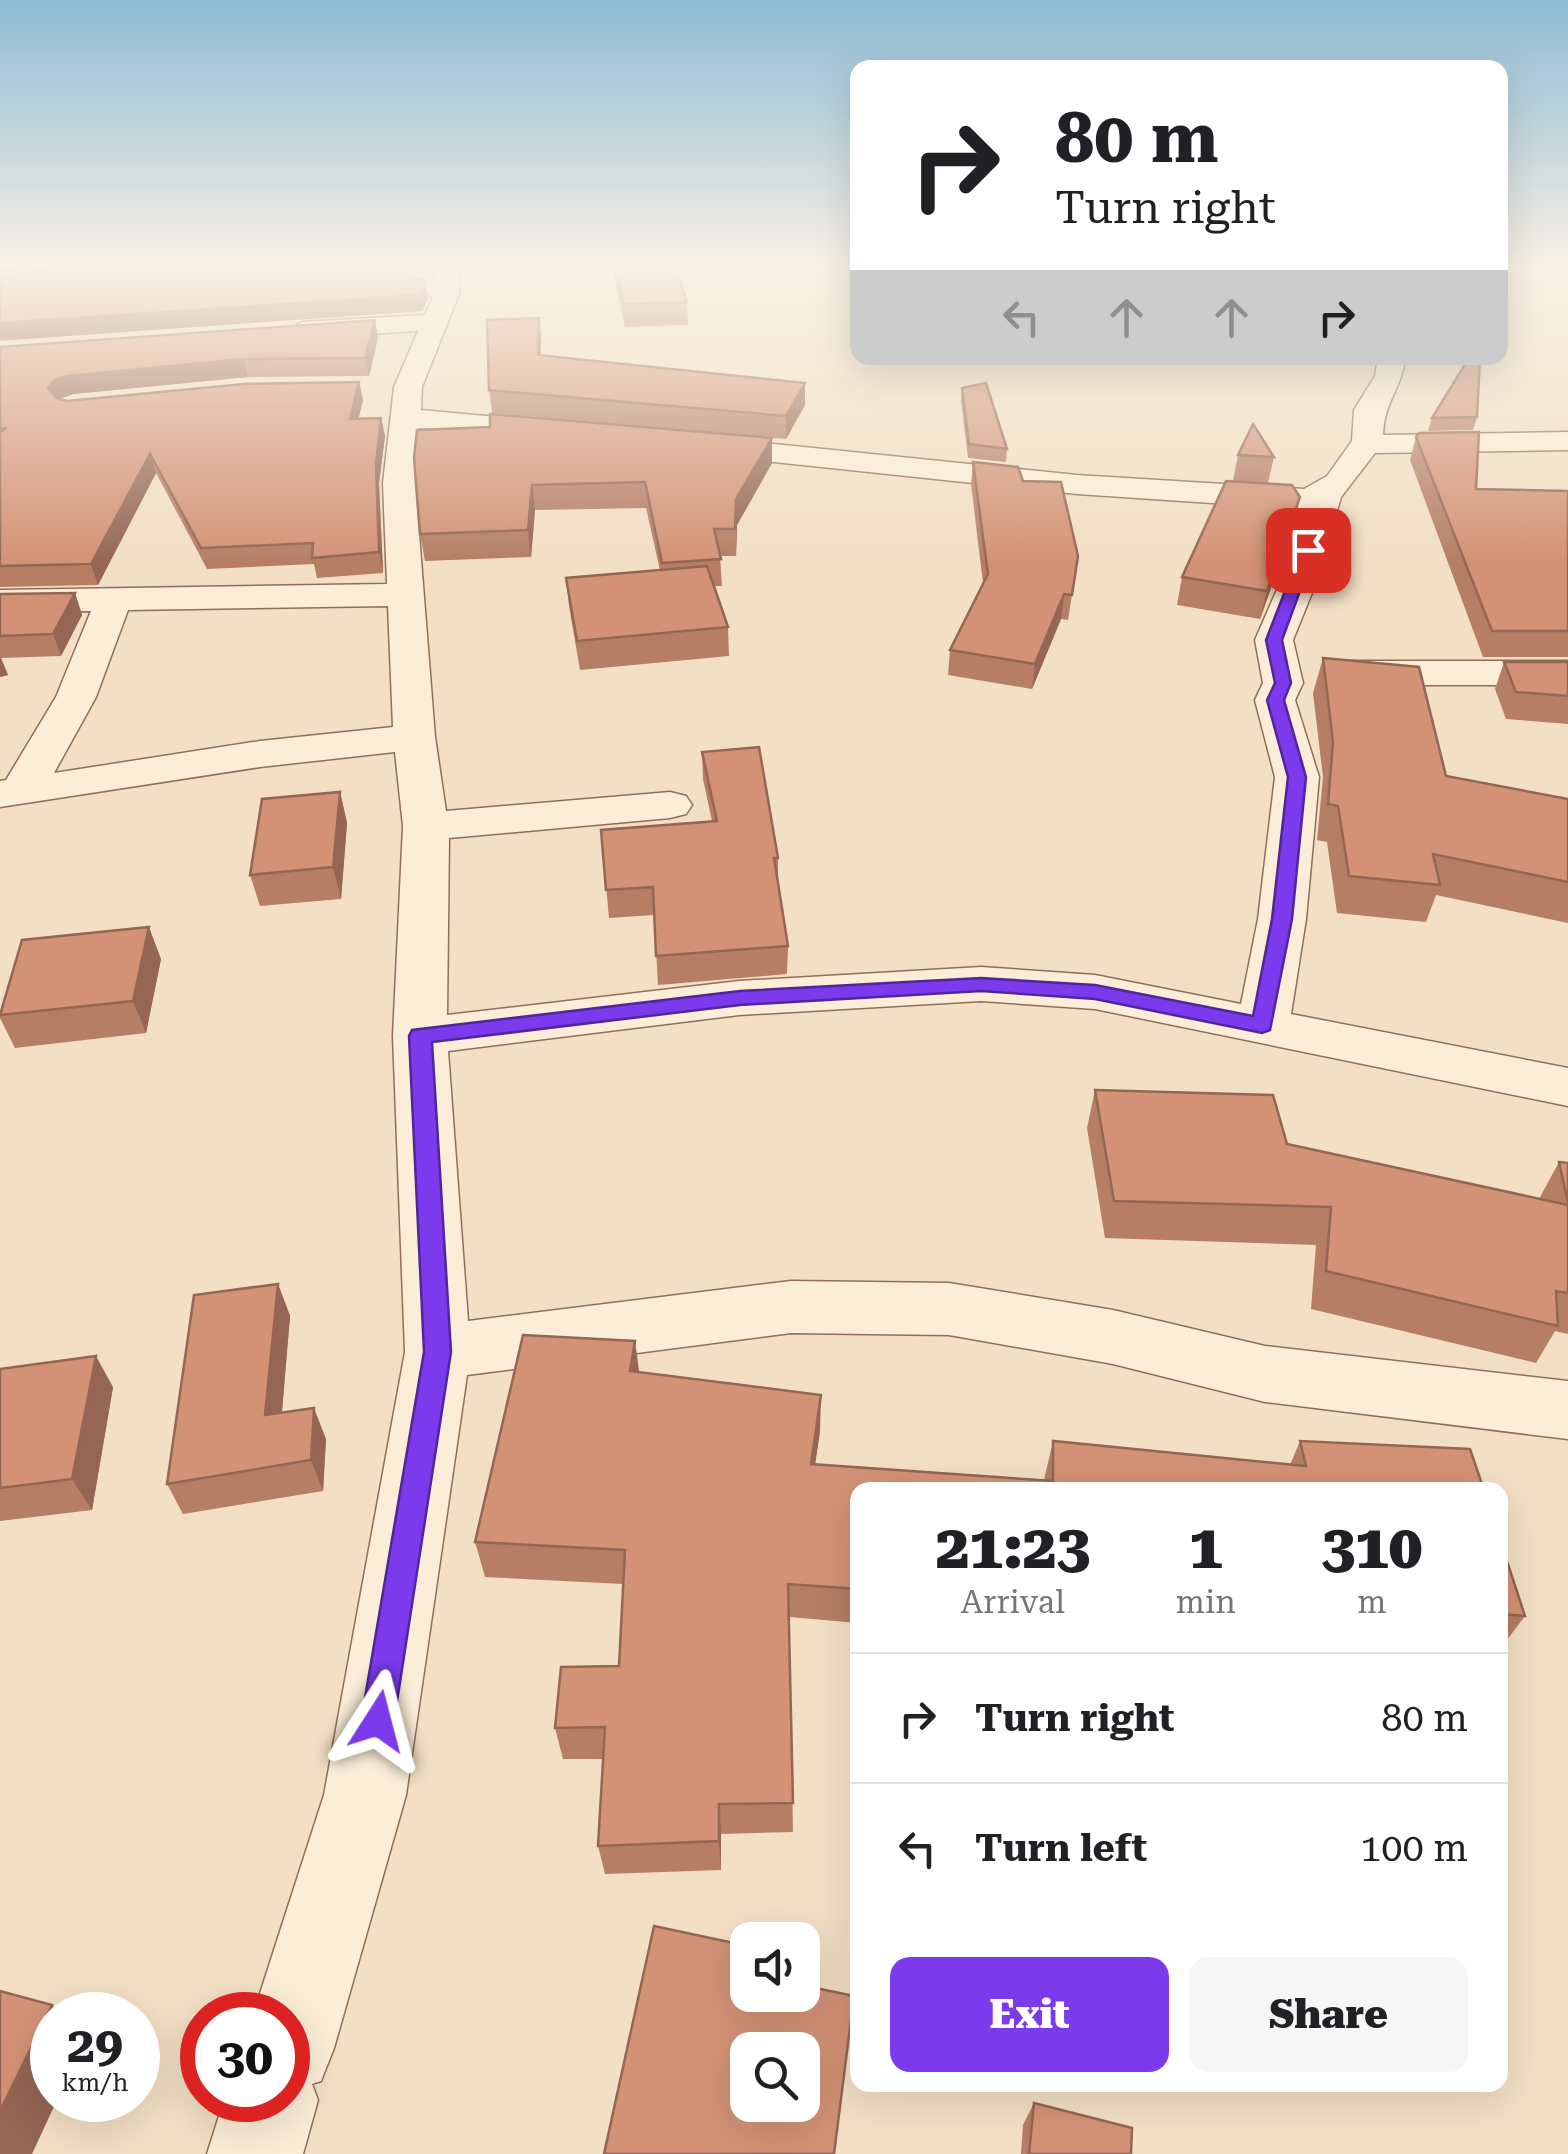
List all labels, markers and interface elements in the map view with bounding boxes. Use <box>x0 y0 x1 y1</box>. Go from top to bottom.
text: 80 m <box>1055 97 1219 179</box>
icon: right <box>890 100 1020 230</box>
text: Turn right <box>1055 181 1276 234</box>
icon: left <box>994 290 1049 345</box>
icon: ahead <box>1099 290 1154 345</box>
icon: ahead <box>1204 290 1259 345</box>
icon: right <box>1309 290 1364 345</box>
pin <box>1266 508 1351 593</box>
icon: arrive <box>1281 523 1336 578</box>
text: 21:23 <box>936 1512 1090 1583</box>
text: 1 <box>1189 1512 1223 1583</box>
text: 310 <box>1321 1512 1422 1583</box>
text: Arrival <box>961 1583 1065 1621</box>
text: min <box>1176 1583 1236 1621</box>
text: m <box>1357 1583 1386 1621</box>
position arrow <box>326 1669 430 1773</box>
icon: right <box>890 1691 945 1746</box>
text: Turn right <box>975 1696 1174 1740</box>
text: 80 m <box>1381 1696 1468 1740</box>
icon: left <box>890 1821 945 1876</box>
text: Turn left <box>975 1826 1147 1870</box>
text: 100 m <box>1360 1826 1468 1870</box>
map controls <box>730 1922 820 2122</box>
button: sound <box>730 1922 820 2012</box>
button: Exit <box>890 1957 1169 2072</box>
button: Share <box>1189 1957 1468 2072</box>
speed limit sign: 30 <box>180 1992 310 2122</box>
text: 29 <box>67 2016 123 2074</box>
button: search <box>730 2032 820 2122</box>
text: km/h <box>62 2068 128 2097</box>

